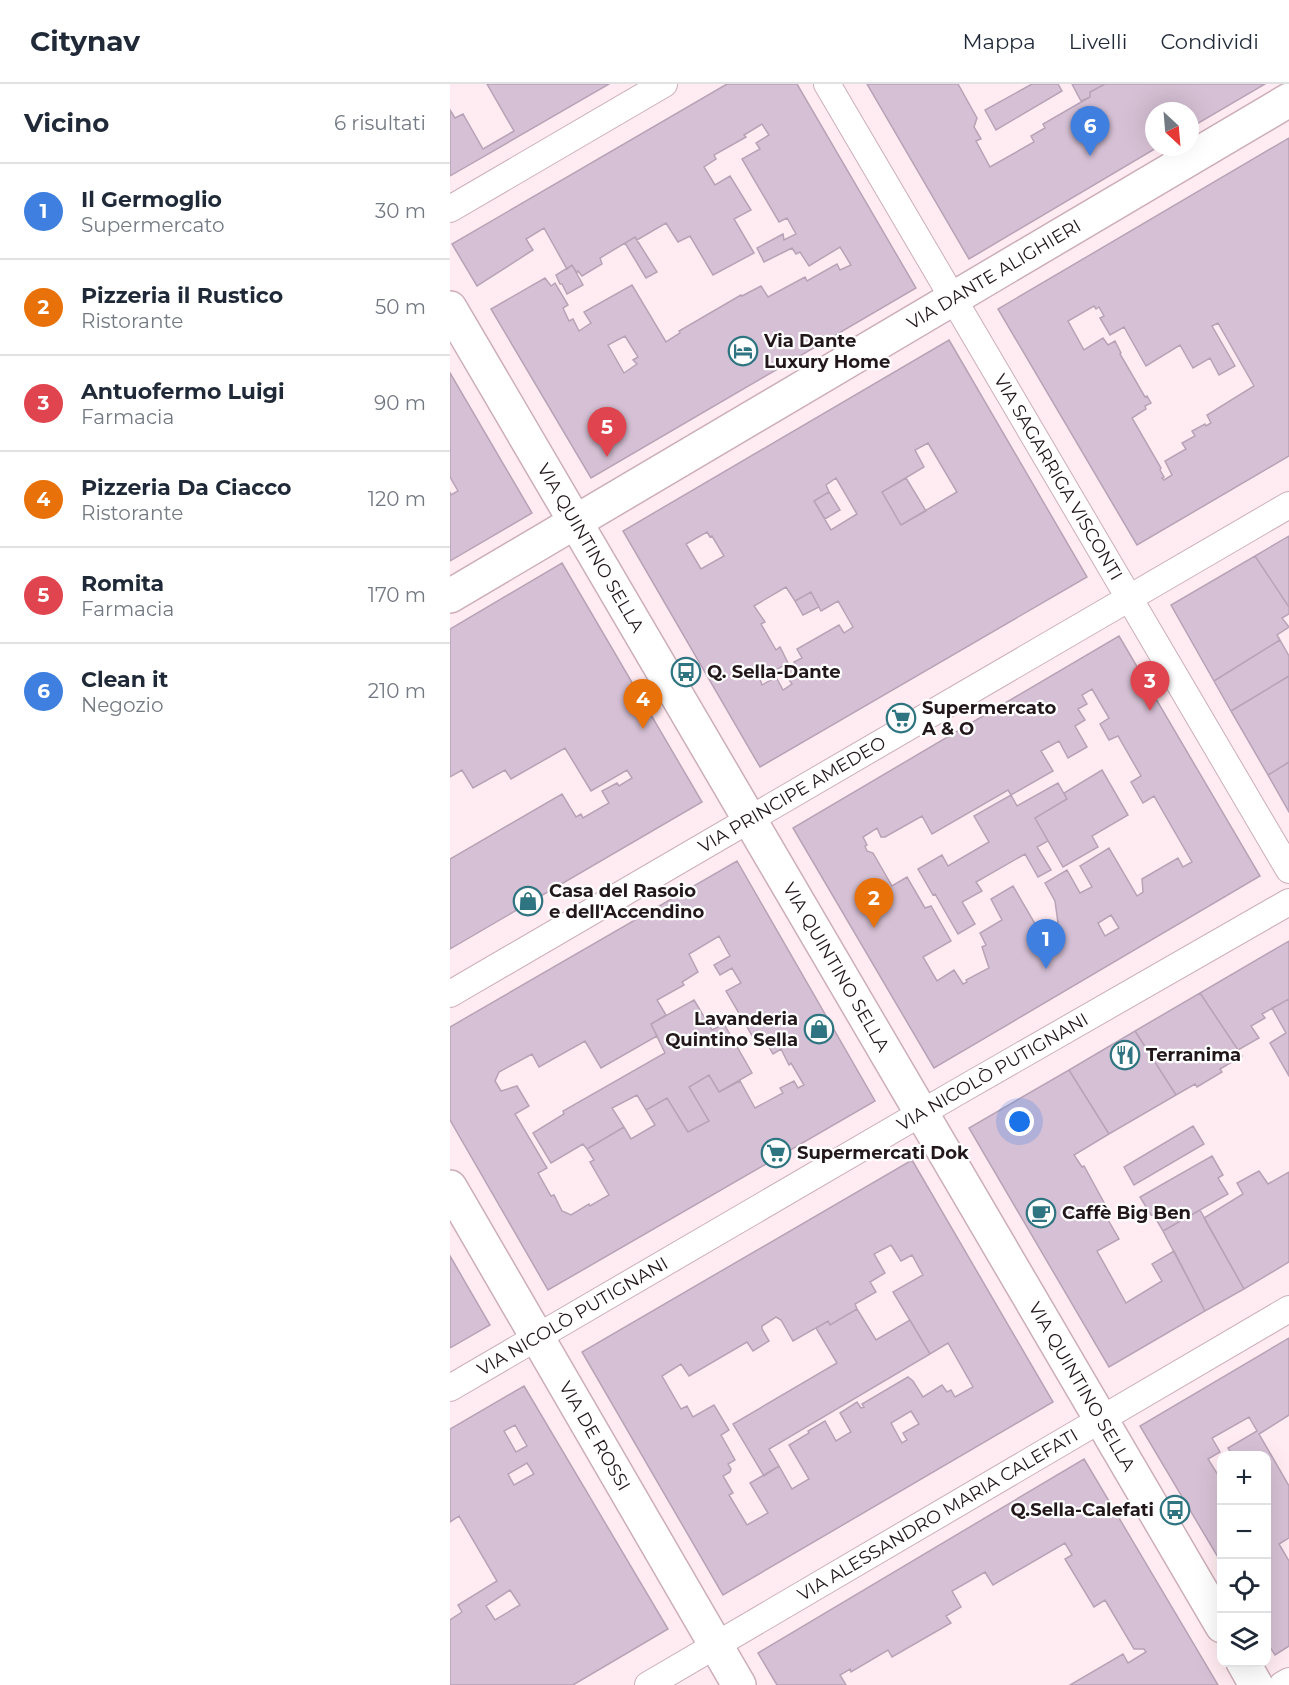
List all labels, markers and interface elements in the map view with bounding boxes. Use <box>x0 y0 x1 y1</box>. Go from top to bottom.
text: Citynav <box>30 24 140 58</box>
text: Mappa <box>962 29 1036 54</box>
text: Livelli <box>1069 29 1127 54</box>
text: Condividi <box>1160 29 1259 54</box>
north arrow <box>1145 102 1199 156</box>
pin: 6 <box>1070 106 1110 156</box>
text: Vicino <box>24 107 109 139</box>
text: 6 risultati <box>334 111 426 135</box>
text: Il Germoglio <box>81 186 222 213</box>
text: 1 <box>40 199 47 223</box>
text: 30 m <box>375 199 426 223</box>
text: Supermercato <box>81 213 225 237</box>
street label: VIA DANTE ALIGHIERI <box>903 214 1085 334</box>
text: Pizzeria il Rustico <box>81 282 283 309</box>
text: 2 <box>38 295 49 319</box>
text: 50 m <box>375 295 426 319</box>
text: Ristorante <box>81 309 183 333</box>
place label: Via Dante Luxury Home <box>763 330 890 373</box>
hotel icon: Via Dante Luxury Home <box>727 335 759 367</box>
street label: VIA SAGARRIGA VISCONTI <box>989 370 1127 584</box>
text: Antuofermo Luigi <box>81 378 285 405</box>
text: 3 <box>38 391 49 415</box>
text: 90 m <box>374 391 426 415</box>
text: Farmacia <box>81 405 174 429</box>
pin: 5 <box>588 408 626 457</box>
street label: VIA QUINTINO SELLA <box>532 459 649 636</box>
text: Pizzeria Da Ciacco <box>81 474 291 501</box>
text: 4 <box>37 487 50 511</box>
text: 120 m <box>368 487 426 511</box>
text: Ristorante <box>81 501 183 525</box>
text: Romita <box>81 570 164 597</box>
text: 5 <box>38 583 49 607</box>
text: 170 m <box>368 583 426 607</box>
text: Farmacia <box>81 597 174 621</box>
bus stop icon: Q. Sella-Dante <box>670 656 702 688</box>
place label: Q. Sella-Dante <box>707 661 841 683</box>
pin: 3 <box>1130 662 1170 711</box>
text: Clean it <box>81 666 168 693</box>
text: 6 <box>37 679 50 703</box>
text: 210 m <box>368 679 426 703</box>
pin: 4 <box>624 680 662 729</box>
text: Negozio <box>81 693 164 717</box>
place label: Supermercato A & O <box>921 697 1057 740</box>
supermarket icon: Supermercato A & O <box>885 702 917 734</box>
street label: VIA PRINCIPE AMEDEO <box>695 731 890 858</box>
pin: 2 <box>854 878 894 928</box>
street label: VIA QUINTINO SELLA <box>778 879 894 1056</box>
place label: Casa del Rasoio e dell'Accendino <box>549 880 704 923</box>
shop icon: Casa del Rasoio e dell'Accendino <box>512 885 544 917</box>
pin: 1 <box>1026 920 1066 969</box>
place label: Lavanderia Quintino Sella <box>665 1008 798 1051</box>
street label: VIA NICOLÒ PUTIGNANI <box>893 1008 1092 1136</box>
shop icon: Lavanderia Quintino Sella <box>803 1013 835 1045</box>
restaurant icon: Terranima <box>1109 1039 1141 1071</box>
place label: Terranima <box>1146 1044 1241 1066</box>
your location <box>1005 1107 1034 1136</box>
supermarket icon: Supermercati Dok <box>760 1137 792 1169</box>
place label: Supermercati Dok <box>797 1142 969 1164</box>
cafe icon: Caffè Big Ben <box>1025 1197 1057 1229</box>
place label: Caffè Big Ben <box>1062 1202 1191 1224</box>
street label: VIA NICOLÒ PUTIGNANI <box>473 1252 672 1381</box>
street label: VIA QUINTINO SELLA <box>1024 1298 1140 1475</box>
street label: VIA DE ROSSI <box>554 1378 635 1495</box>
street label: VIA ALESSANDRO MARIA CALEFATI <box>794 1424 1082 1606</box>
map controls <box>1217 1451 1271 1667</box>
button: + <box>1217 1451 1271 1505</box>
bus stop icon: Q.Sella-Calefati <box>1159 1494 1191 1526</box>
place label: Q.Sella-Calefati <box>1010 1499 1154 1521</box>
button: − <box>1217 1505 1271 1559</box>
button: locate <box>1217 1559 1271 1613</box>
button: layers <box>1217 1613 1271 1667</box>

